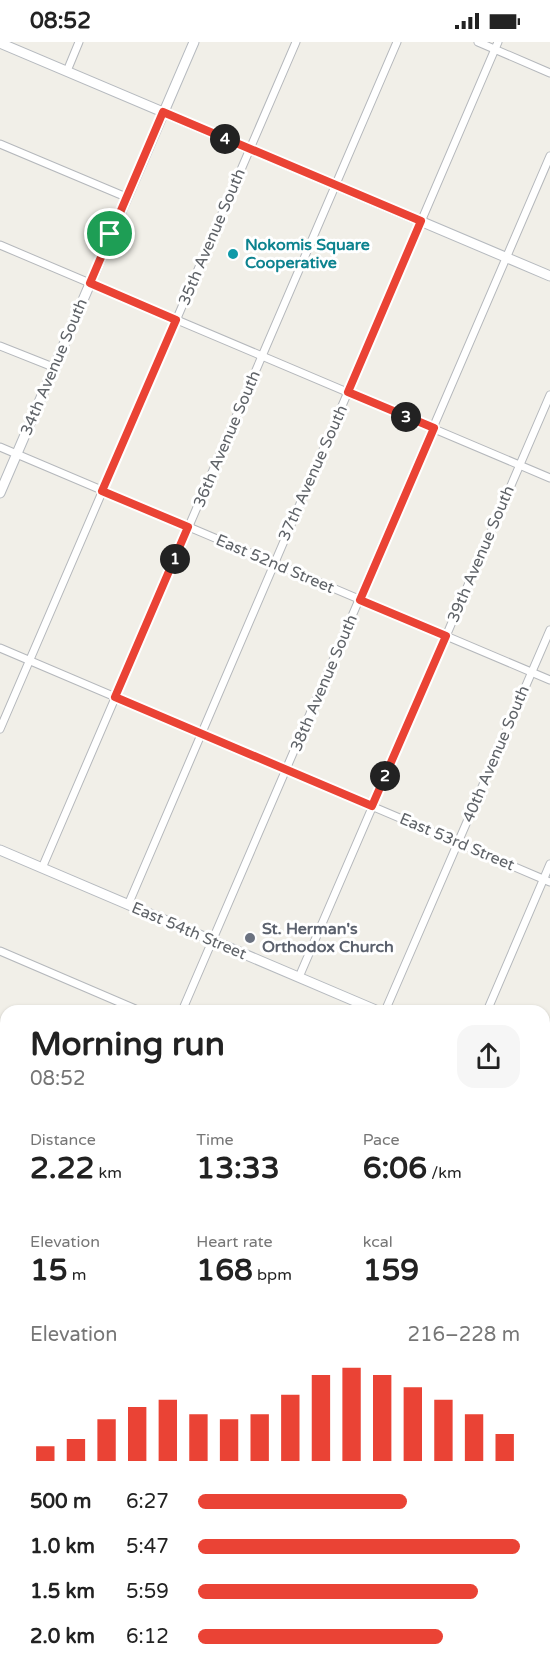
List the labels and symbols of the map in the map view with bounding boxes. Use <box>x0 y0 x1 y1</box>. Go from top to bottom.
pin: 4 <box>210 124 240 154</box>
street label: 35th Avenue South <box>174 166 250 308</box>
pin <box>84 208 135 259</box>
place label: Nokomis Square Cooperative <box>245 235 370 273</box>
marker: Nokomis Square Cooperative <box>226 247 240 261</box>
street label: 34th Avenue South <box>16 296 92 438</box>
street label: 36th Avenue South <box>189 368 265 510</box>
street label: 37th Avenue South <box>274 402 352 544</box>
pin: 3 <box>391 402 421 432</box>
street label: 39th Avenue South <box>443 483 519 625</box>
street label: East 52nd Street <box>213 530 337 598</box>
pin: 1 <box>160 544 190 574</box>
street label: 38th Avenue South <box>286 612 362 754</box>
street label: 40th Avenue South <box>458 683 534 825</box>
pin: 2 <box>370 761 400 791</box>
street label: East 53rd Street <box>397 809 517 875</box>
street label: East 54th Street <box>129 898 249 964</box>
place label: St. Herman's Orthodox Church <box>262 919 394 957</box>
marker: St. Herman's Orthodox Church <box>243 931 257 945</box>

